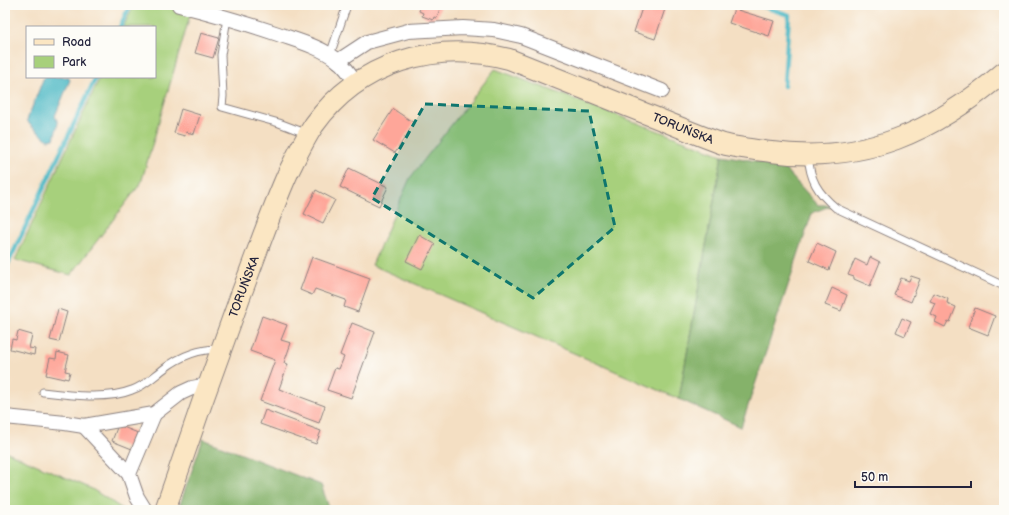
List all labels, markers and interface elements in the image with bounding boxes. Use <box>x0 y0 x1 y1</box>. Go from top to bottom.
legend <box>26 26 156 78</box>
text: Road <box>62 35 91 50</box>
text: Park <box>62 55 86 70</box>
street label: TORUŃSKA <box>650 110 716 148</box>
street label: TORUŃSKA <box>226 253 262 319</box>
scale bar <box>855 463 971 489</box>
text: 50 m <box>861 470 888 485</box>

